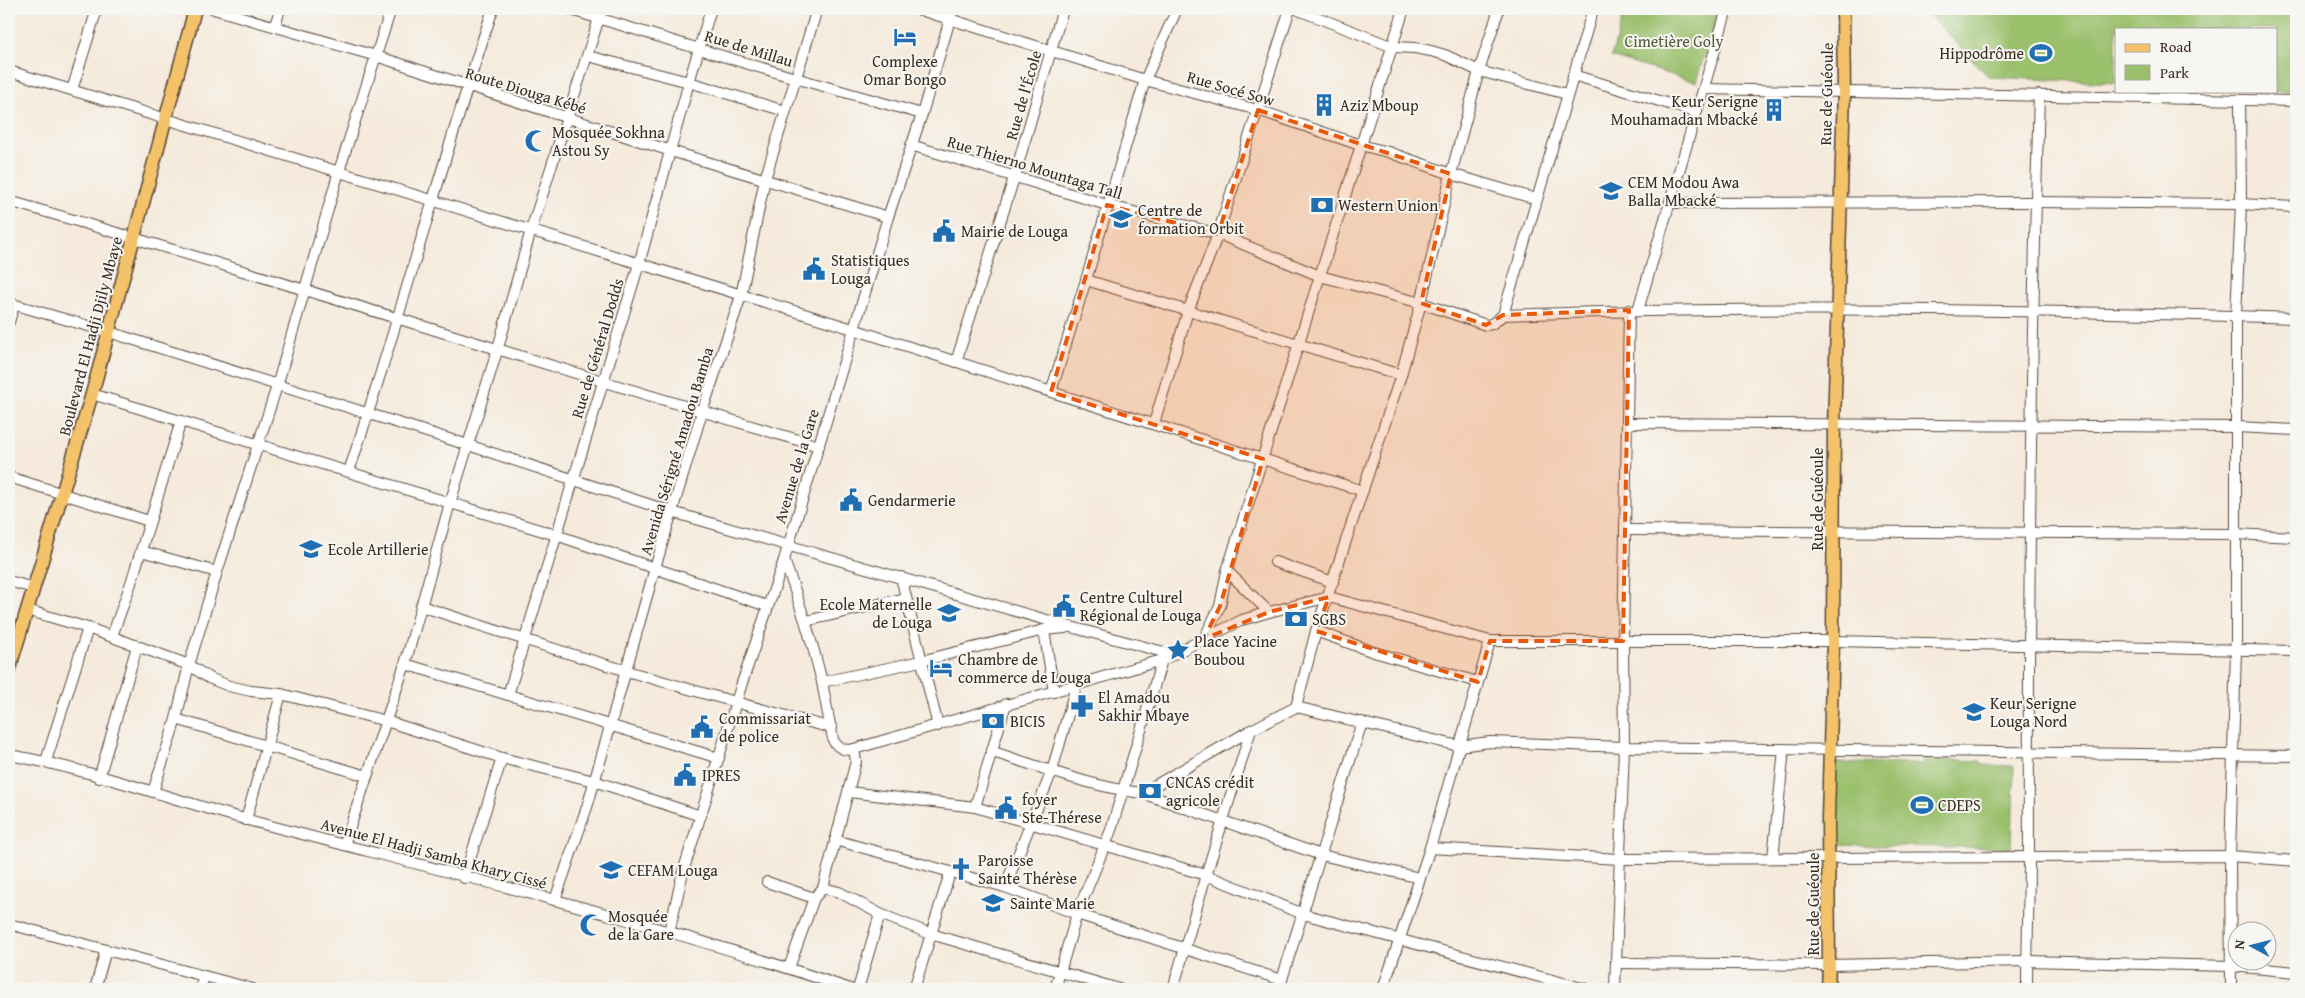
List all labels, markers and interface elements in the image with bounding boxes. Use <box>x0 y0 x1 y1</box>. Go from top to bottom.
street label: Rue de Millau <box>702 23 796 73</box>
hotel icon: Complexe Omar Bongo <box>892 24 918 50</box>
legend <box>2115 28 2278 92</box>
park label: Cimetière Goly <box>1625 29 1723 53</box>
text: Road <box>2160 36 2191 57</box>
sports icon: Hippodrôme <box>2028 40 2054 66</box>
place label: Hippodrôme <box>1940 41 2024 65</box>
street label: Rue de Guéoule <box>1813 42 1839 146</box>
street label: Rue de l'École <box>999 47 1047 143</box>
place label: Complexe Omar Bongo <box>864 49 946 91</box>
street label: Route Diouga Kébé <box>462 60 590 120</box>
text: Park <box>2160 62 2189 83</box>
street label: Rue Socé Sow <box>1184 64 1278 112</box>
place label: Keur Serigne Mouhamadan Mbacké <box>1611 89 1758 131</box>
building icon: Aziz Mboup <box>1311 92 1337 118</box>
place label: Aziz Mboup <box>1340 93 1419 117</box>
building icon: Keur Serigne Mouhamadan Mbacké <box>1761 97 1787 123</box>
place label: Mosquée Sokhna Astou Sy <box>552 120 665 162</box>
mosque icon: Mosquée Sokhna Astou Sy <box>523 128 549 154</box>
street label: Rue Thierno Mountaga Tall <box>944 129 1126 205</box>
place label: CEM Modou Awa Balla Mbacké <box>1628 170 1740 212</box>
school or university icon: CEM Modou Awa Balla Mbacké <box>1598 178 1624 204</box>
bank icon: Western Union <box>1309 192 1335 218</box>
place label: Western Union <box>1338 193 1438 217</box>
place label: Centre de formation Orbit <box>1138 198 1244 240</box>
school or university icon: Centre de formation Orbit <box>1108 206 1134 232</box>
public building icon: Mairie de Louga <box>931 218 957 244</box>
place label: Mairie de Louga <box>961 219 1068 243</box>
street label: Boulevard El Hadji Djily Mbaye <box>52 234 128 438</box>
place label: Statistiques Louga <box>831 248 910 290</box>
public building icon: Statistiques Louga <box>801 256 827 282</box>
street label: Rue de Général Dodds <box>564 275 630 421</box>
street label: Avenida Sérigné Amadou Bamba <box>633 344 719 558</box>
street label: Avenue de la Gare <box>767 406 825 526</box>
street label: Rue de Guéoule <box>1805 448 1829 550</box>
public building icon: Gendarmerie <box>838 487 864 513</box>
place label: Gendarmerie <box>868 488 956 512</box>
school or university icon: Ecole Artillerie <box>298 536 324 562</box>
place label: Ecole Artillerie <box>328 537 428 561</box>
place label: Centre Culturel Régional de Louga <box>1080 585 1202 627</box>
place label: Ecole Maternelle de Louga <box>820 592 932 634</box>
public building icon: Centre Culturel Régional de Louga <box>1051 593 1077 619</box>
school or university icon: Ecole Maternelle de Louga <box>936 600 962 626</box>
bank icon: SGBS <box>1283 606 1309 632</box>
place label: SGBS <box>1312 607 1346 631</box>
place label: Place Yacine Boubou <box>1194 629 1277 671</box>
place icon: Place Yacine Boubou <box>1165 637 1191 663</box>
place label: Chambre de commerce de Louga <box>958 647 1092 689</box>
hotel icon: Chambre de commerce de Louga <box>928 655 954 681</box>
place label: El Amadou Sakhir Mbaye <box>1098 685 1189 727</box>
place label: Keur Serigne Louga Nord <box>1990 691 2077 733</box>
pharmacy icon: El Amadou Sakhir Mbaye <box>1069 693 1095 719</box>
school or university icon: Keur Serigne Louga Nord <box>1961 699 1987 725</box>
place label: Commissariat de police <box>719 706 811 748</box>
bank icon: BICIS <box>980 708 1006 734</box>
place label: BICIS <box>1010 709 1046 733</box>
public building icon: Commissariat de police <box>689 714 715 740</box>
public building icon: IPRES <box>672 762 698 788</box>
place label: IPRES <box>702 763 741 787</box>
place label: CNCAS crédit agricole <box>1166 770 1255 812</box>
bank icon: CNCAS crédit agricole <box>1137 778 1163 804</box>
place label: foyer Ste-Thérese <box>1022 787 1102 829</box>
sports icon: CDEPS <box>1909 792 1935 818</box>
place label: CDEPS <box>1938 793 1981 817</box>
public building icon: foyer Ste-Thérese <box>993 795 1019 821</box>
street label: Avenue El Hadji Samba Khary Cissé <box>318 811 550 895</box>
place label: Paroisse Sainte Thérèse <box>978 848 1077 890</box>
street label: Rue de Guéoule <box>1801 853 1825 955</box>
church icon: Paroisse Sainte Thérèse <box>948 856 974 882</box>
school or university icon: CEFAM Louga <box>598 857 624 883</box>
place label: CEFAM Louga <box>628 858 718 882</box>
school or university icon: Sainte Marie <box>980 890 1006 916</box>
place label: Sainte Marie <box>1010 891 1095 915</box>
place label: Mosquée de la Gare <box>608 904 674 946</box>
mosque icon: Mosquée de la Gare <box>578 912 604 938</box>
north arrow <box>2228 920 2278 970</box>
text: N <box>2229 938 2250 950</box>

